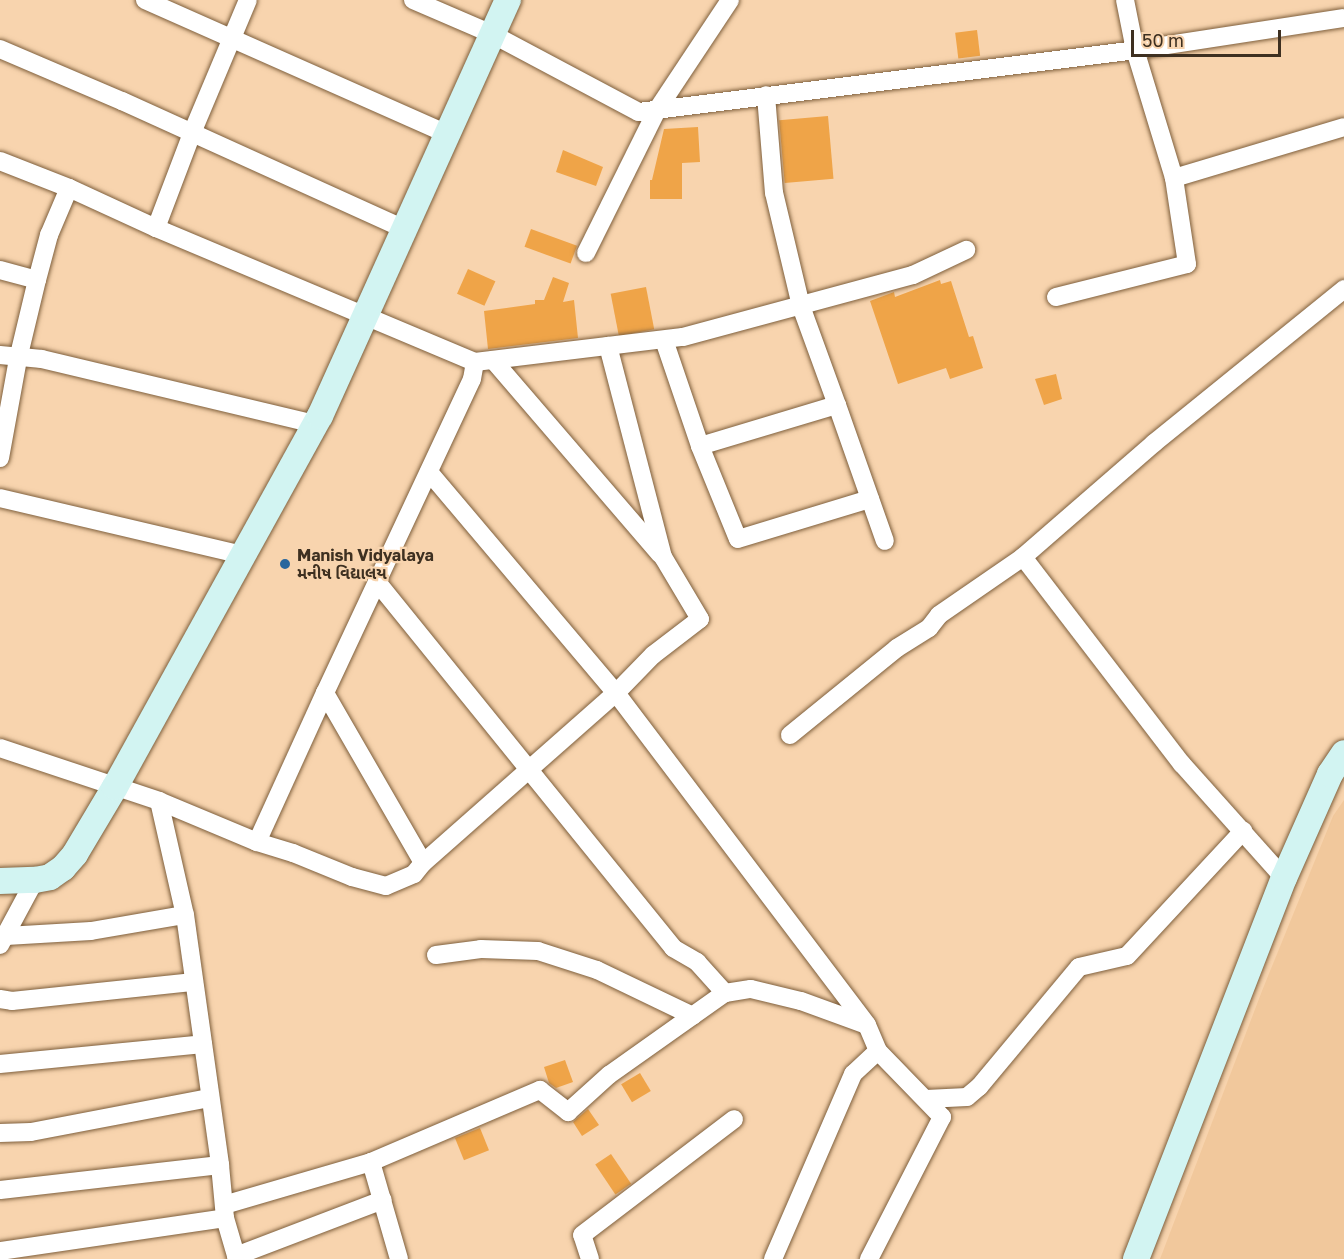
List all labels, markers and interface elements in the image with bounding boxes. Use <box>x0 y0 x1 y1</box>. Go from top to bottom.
scale bar <box>1134 18 1284 56</box>
text: 50 m <box>1142 29 1184 51</box>
place label: Manish Vidyalaya મનીષ વિદ્યાલય <box>297 545 434 583</box>
marker: Manish Vidyalaya મનીષ વિદ્યાલય <box>278 557 292 571</box>

